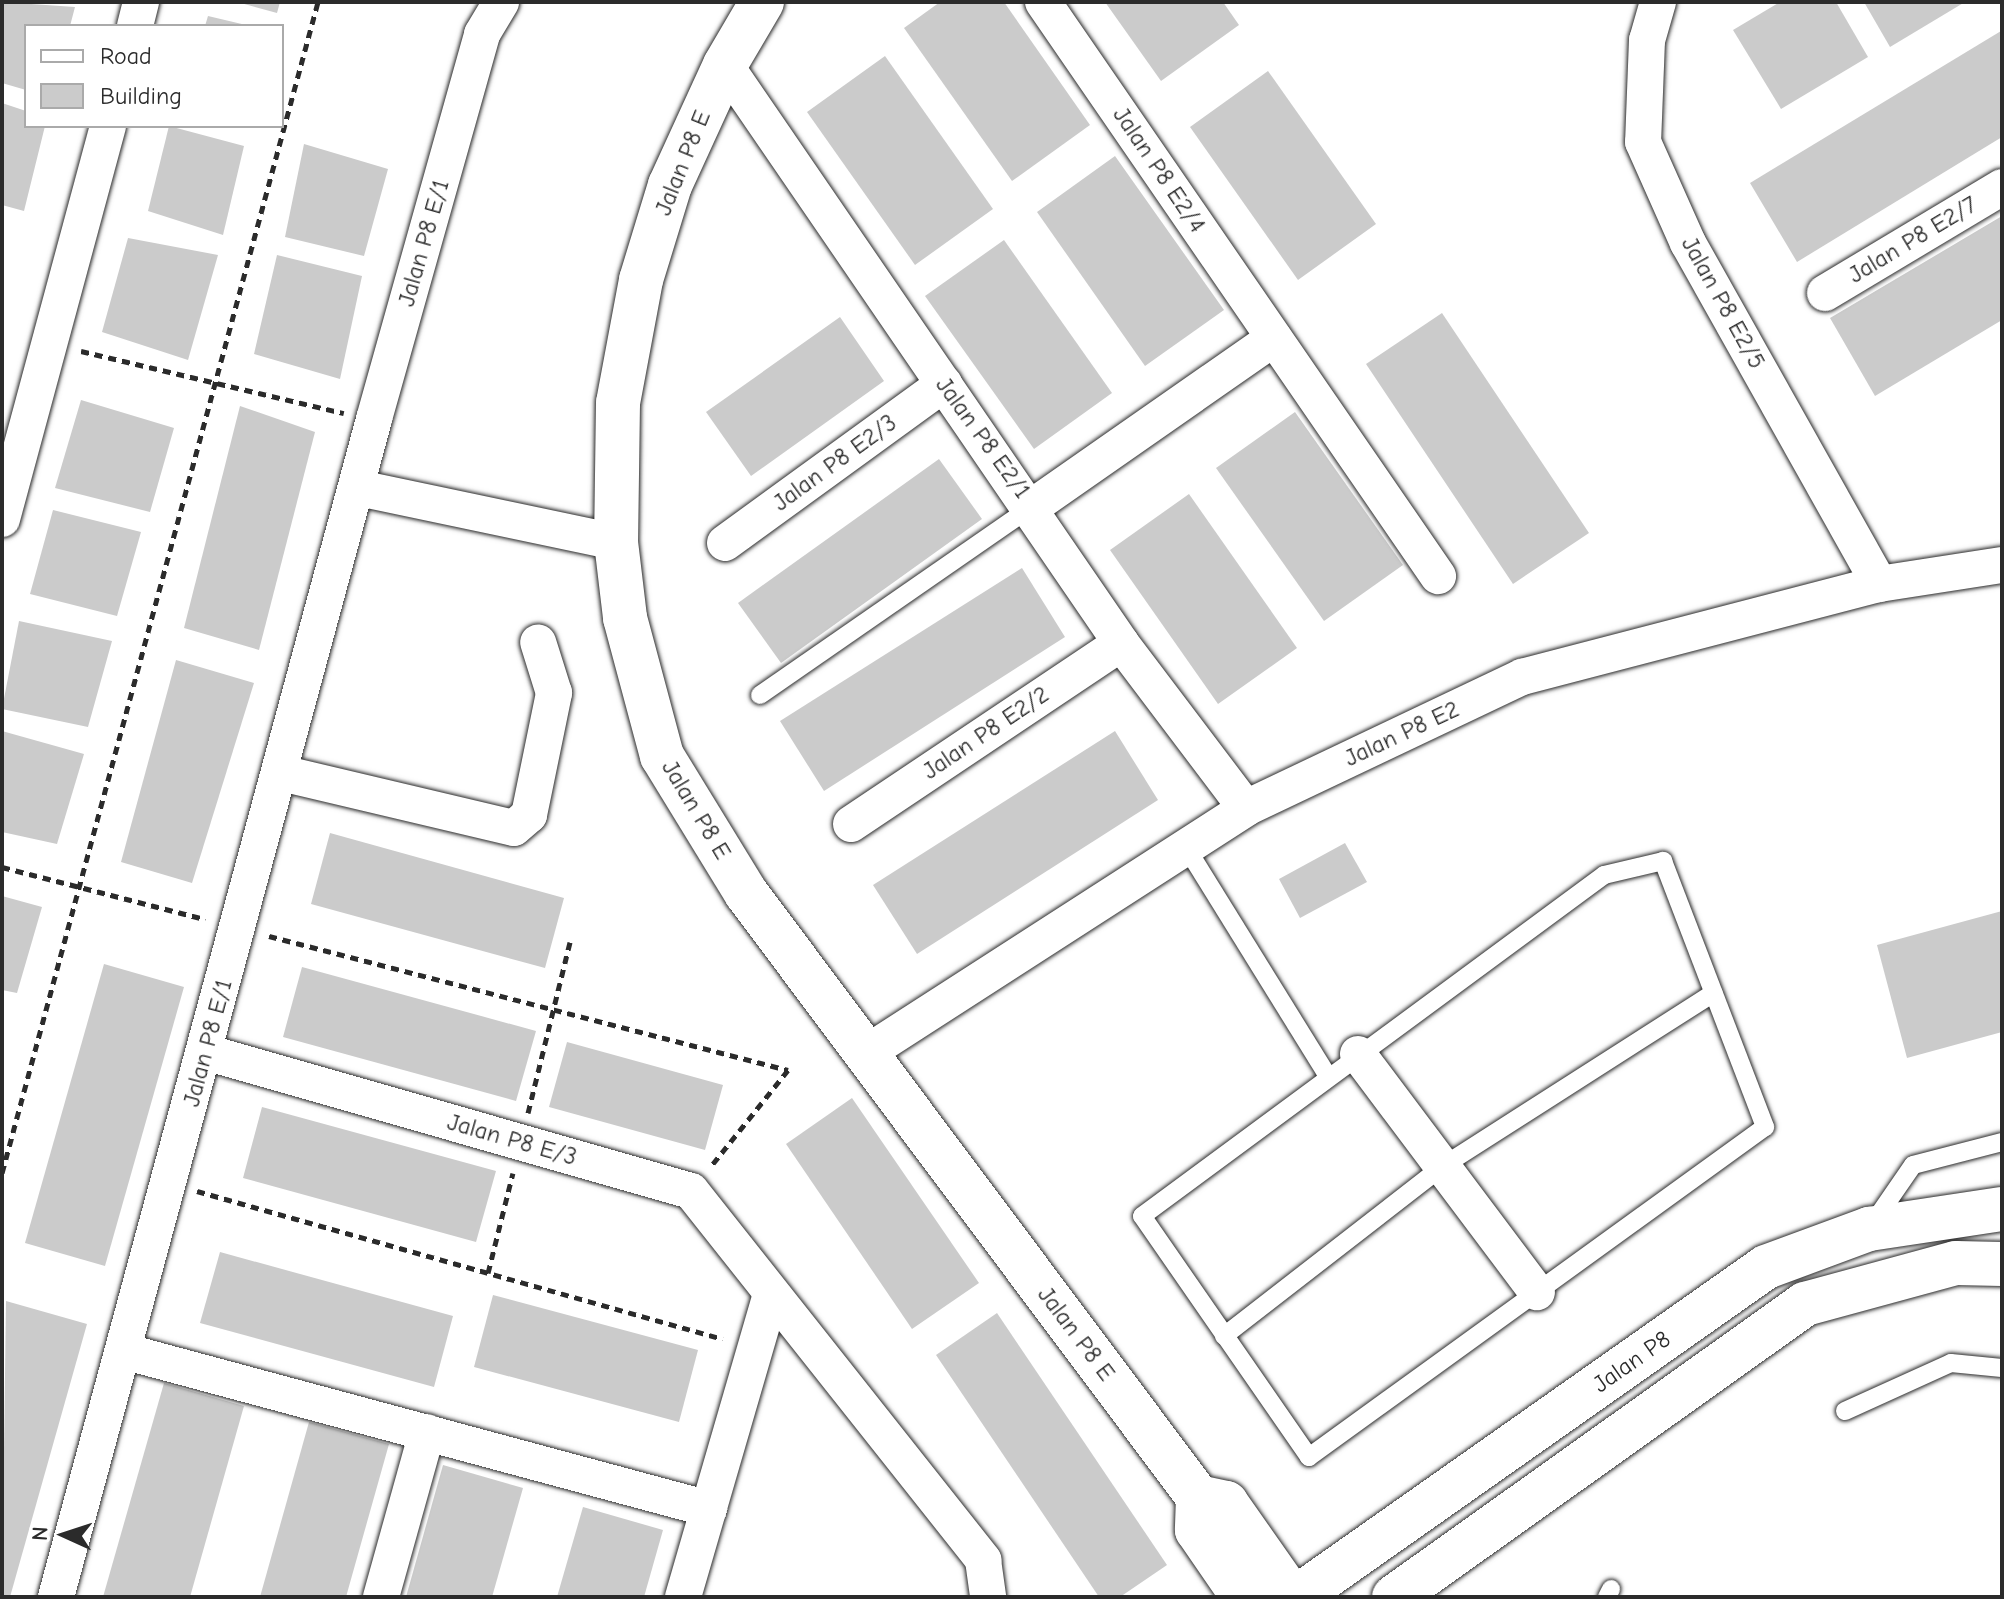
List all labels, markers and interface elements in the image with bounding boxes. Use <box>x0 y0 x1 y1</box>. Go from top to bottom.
legend <box>24 24 284 128</box>
text: Road <box>100 42 152 70</box>
text: Building <box>100 82 182 110</box>
street label: Jalan P8 E2/4 <box>1106 102 1212 238</box>
street label: Jalan P8 E <box>649 106 717 220</box>
street label: Jalan P8 E/1 <box>392 176 456 310</box>
street label: Jalan P8 E2/7 <box>1843 190 1983 290</box>
street label: Jalan P8 E2/5 <box>1675 232 1771 374</box>
street label: Jalan P8 E2/1 <box>929 372 1037 504</box>
street label: Jalan P8 E2/3 <box>768 409 902 517</box>
street label: Jalan P8 E2/2 <box>917 680 1055 786</box>
street label: Jalan P8 E2 <box>1340 695 1464 773</box>
street label: Jalan P8 E <box>655 755 737 865</box>
street label: Jalan P8 E/1 <box>177 976 239 1110</box>
street label: Jalan P8 E/3 <box>444 1108 580 1172</box>
street label: Jalan P8 E <box>1031 1281 1121 1387</box>
street label: Jalan P8 <box>1588 1325 1676 1399</box>
north arrow <box>24 1495 104 1575</box>
text: N <box>27 1526 53 1542</box>

